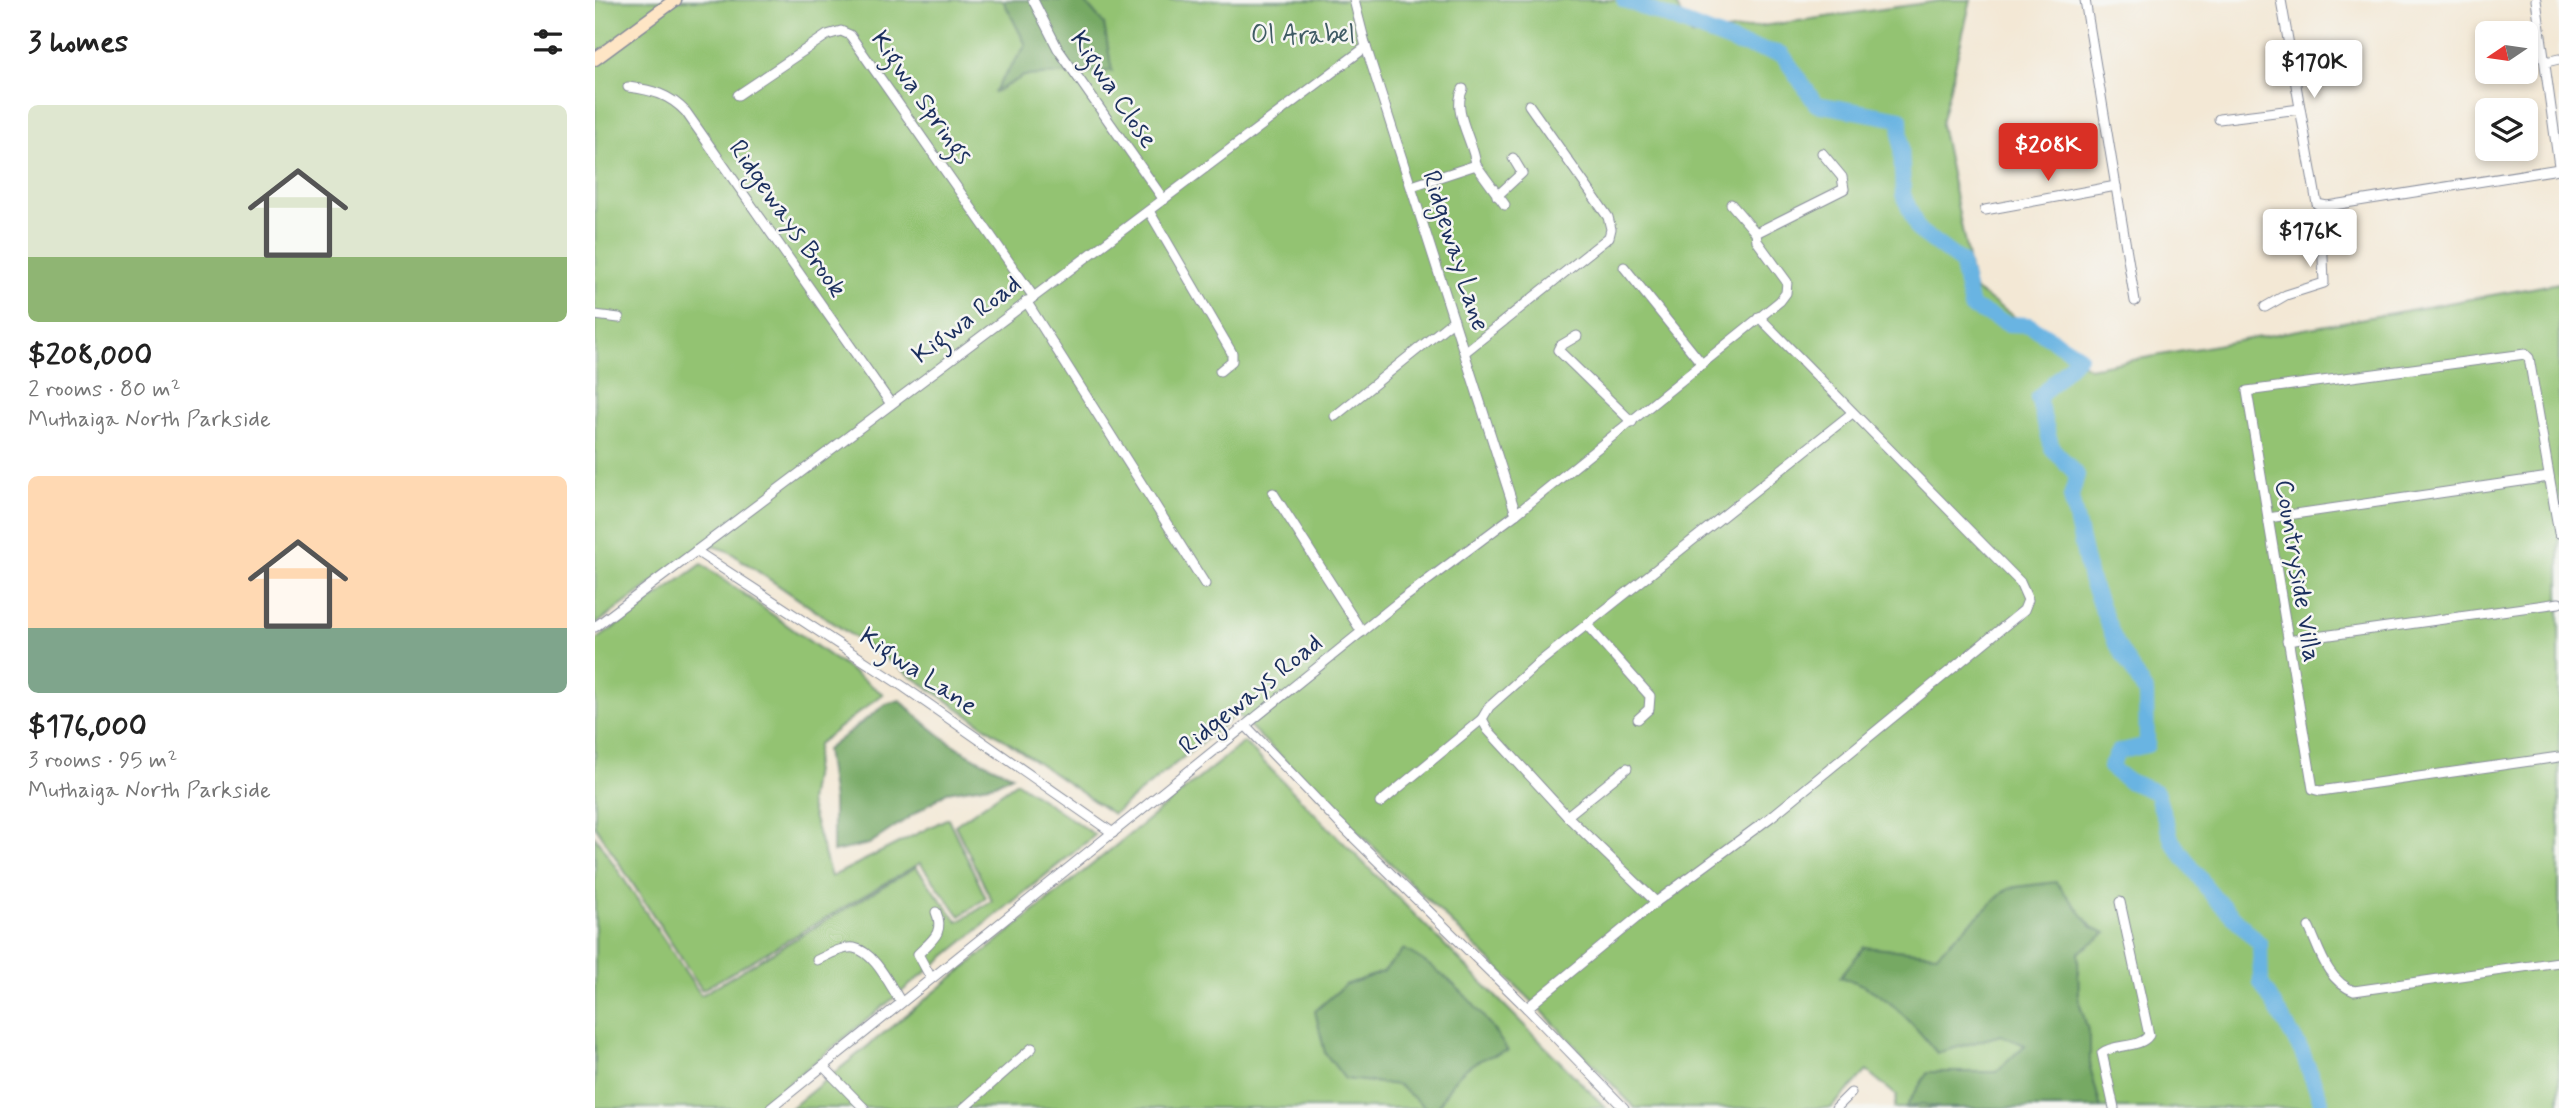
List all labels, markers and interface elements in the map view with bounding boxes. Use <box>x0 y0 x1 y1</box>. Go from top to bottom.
park label: Ol Arabel <box>1251 19 1355 53</box>
north arrow <box>2475 21 2537 84</box>
map controls <box>2475 21 2538 161</box>
text: 3 homes <box>28 23 128 62</box>
icon: filters <box>529 23 567 61</box>
street label: Kigwa Springs <box>860 24 980 173</box>
street label: Kigwa Close <box>1059 25 1165 157</box>
pin: $170K <box>2265 41 2363 100</box>
text: $170K <box>2281 48 2347 78</box>
button: layers <box>2475 98 2538 161</box>
pin: $208K <box>1999 124 2097 183</box>
text: $208K <box>2015 131 2081 161</box>
street label: Ridgeways Brook <box>718 134 854 306</box>
icon: home <box>235 150 361 276</box>
street label: Ridgeway Lane <box>1411 166 1497 336</box>
pin: $176K <box>2261 210 2359 269</box>
text: $176K <box>2279 217 2341 247</box>
street label: Kigwa Road <box>906 268 1030 375</box>
text: $208,000 <box>28 336 152 375</box>
text: 2 rooms · 80 m² <box>28 375 181 405</box>
text: Muthaiga North Parkside <box>28 405 271 435</box>
street label: Countryside Villa <box>2266 477 2328 665</box>
icon: home <box>235 521 361 647</box>
street label: Kigwa Lane <box>851 620 984 727</box>
street label: Ridgeways Road <box>1172 627 1331 765</box>
text: $176,000 <box>28 707 147 746</box>
text: 3 rooms · 95 m² <box>28 746 177 776</box>
text: Muthaiga North Parkside <box>28 776 271 806</box>

